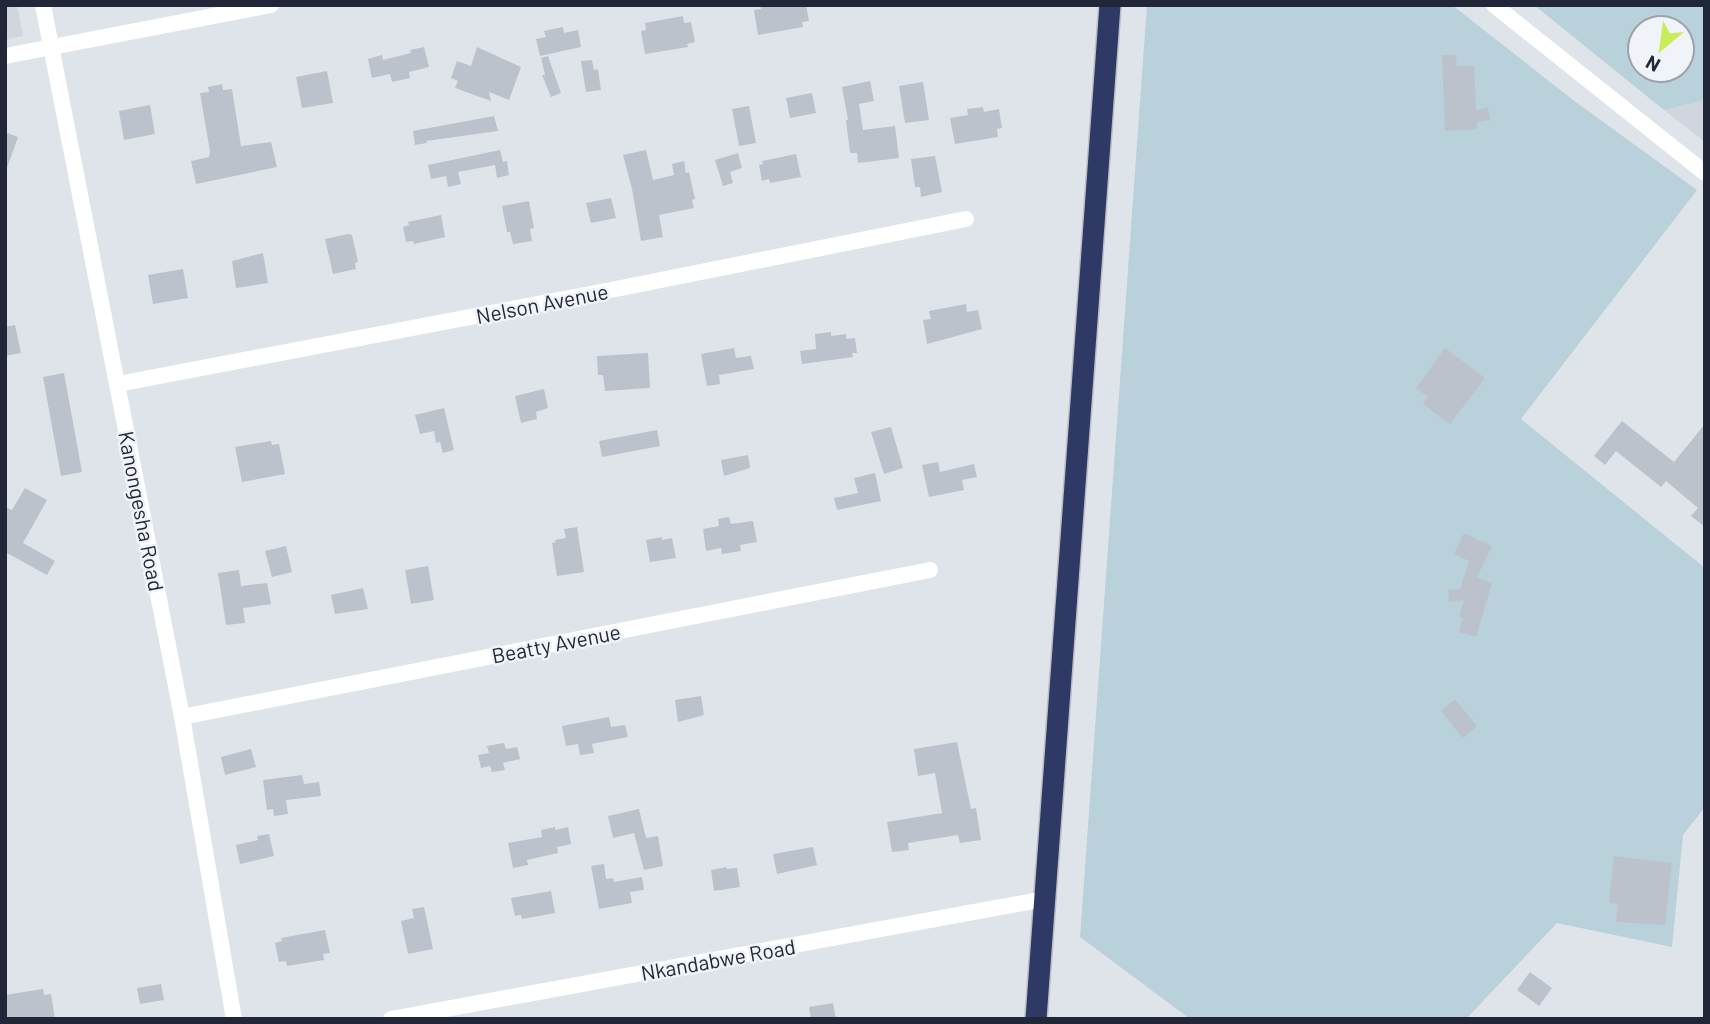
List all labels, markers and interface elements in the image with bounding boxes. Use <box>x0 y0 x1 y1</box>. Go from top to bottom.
north arrow <box>1626 14 1696 84</box>
text: N <box>1641 51 1664 77</box>
street label: Nelson Avenue <box>474 278 610 328</box>
street label: Kanongesha Road <box>114 429 170 593</box>
street label: Beatty Avenue <box>489 618 623 668</box>
street label: Nkandabwe Road <box>639 933 797 985</box>

